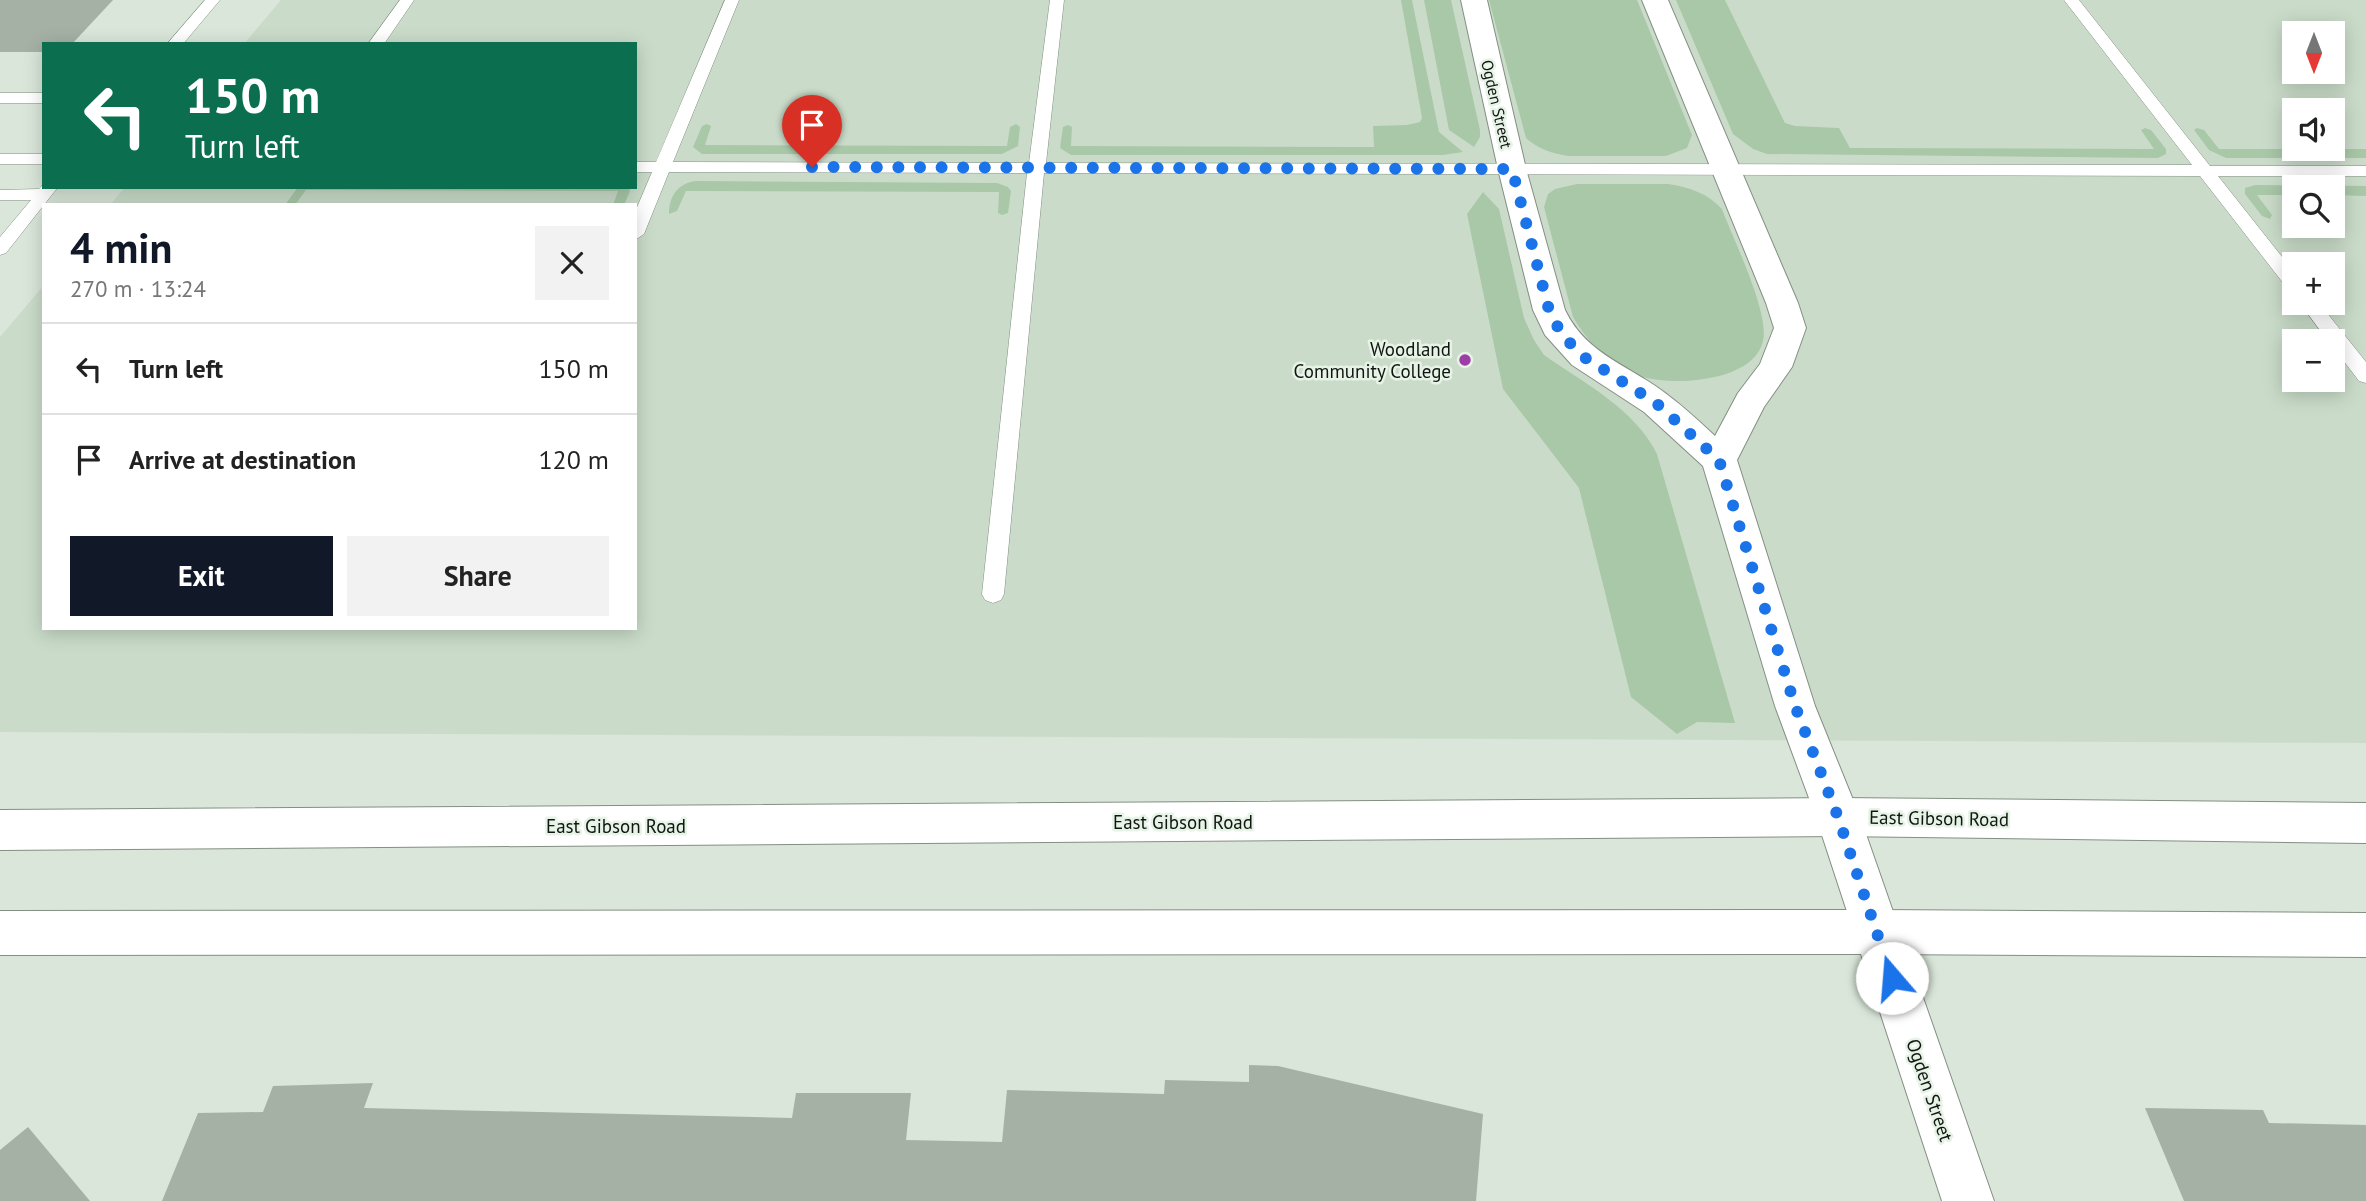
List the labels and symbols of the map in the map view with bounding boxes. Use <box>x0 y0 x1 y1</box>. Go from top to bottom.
north arrow <box>2282 21 2345 84</box>
street label: Ogden Street <box>1477 58 1517 151</box>
pin <box>782 95 842 167</box>
place label: Woodland Community College <box>1294 337 1451 383</box>
marker: Woodland Community College <box>1457 352 1473 368</box>
street label: East Gibson Road <box>1869 805 2009 831</box>
street label: East Gibson Road <box>1113 810 1253 834</box>
street label: East Gibson Road <box>546 814 686 838</box>
position arrow <box>1855 941 1929 1015</box>
street label: Ogden Street <box>1901 1035 1959 1145</box>

